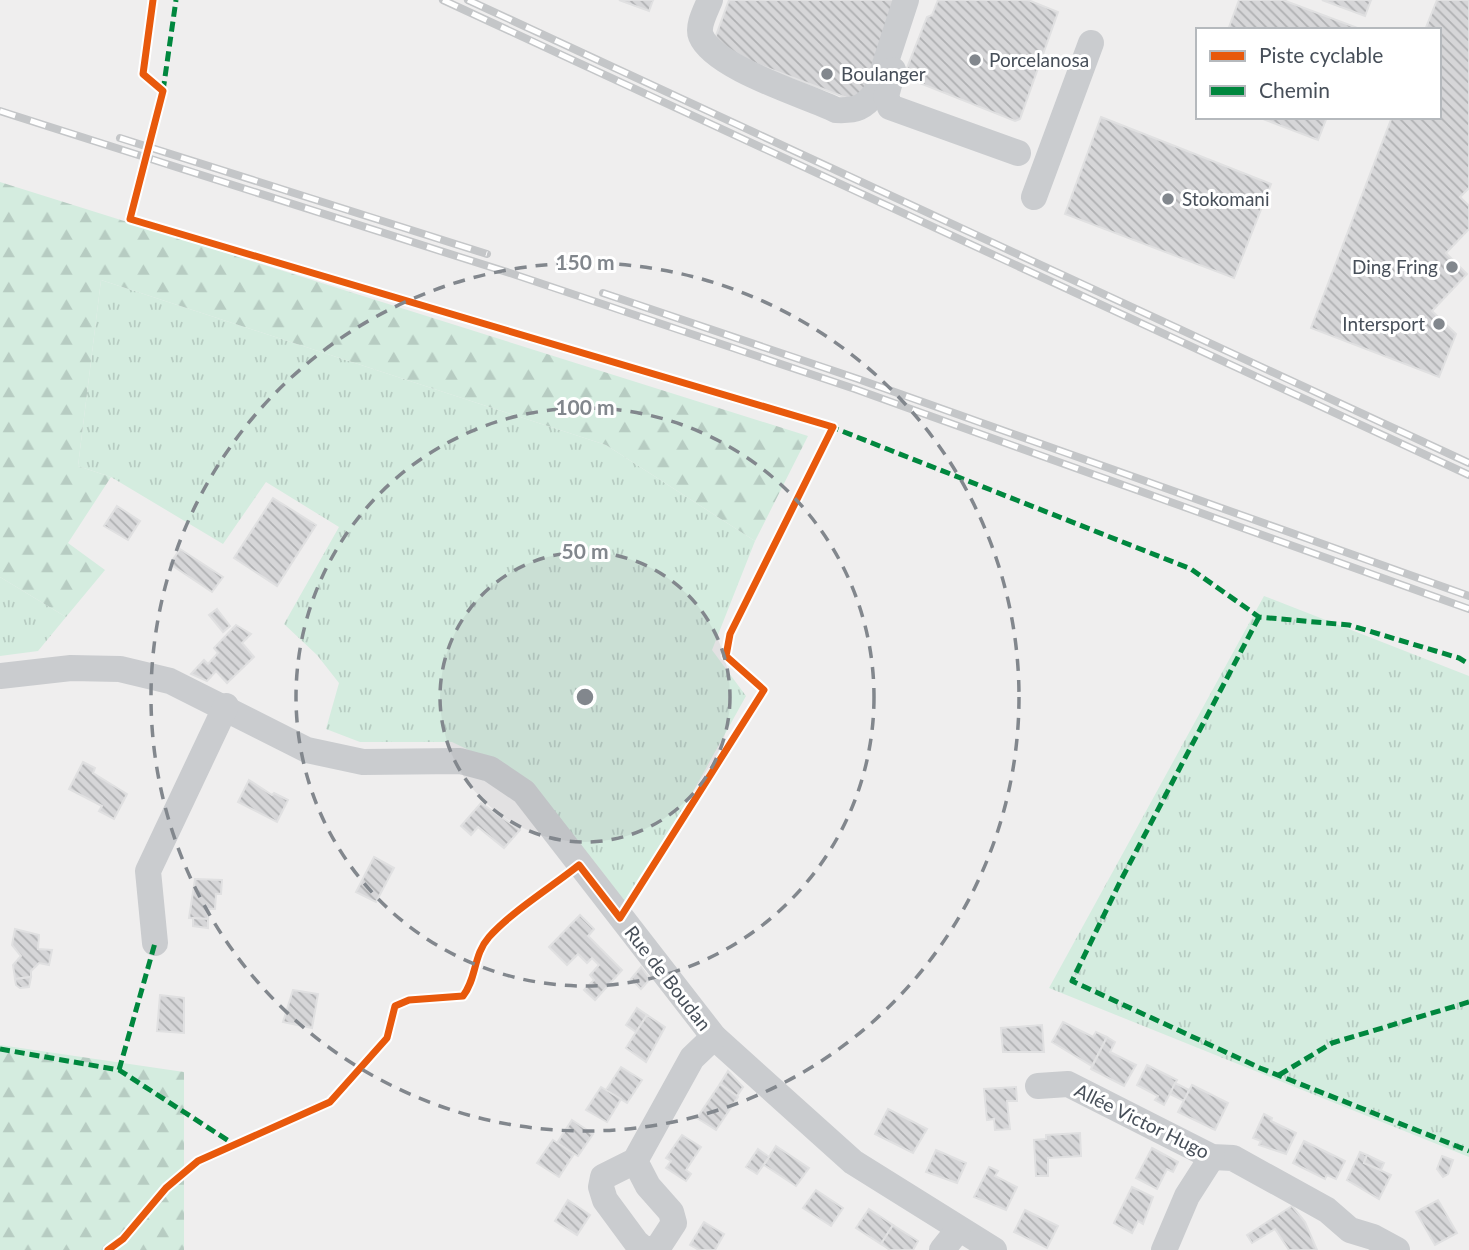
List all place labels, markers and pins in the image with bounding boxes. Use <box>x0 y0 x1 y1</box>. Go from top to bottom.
place label: Porcelanosa <box>989 48 1089 71</box>
marker: Porcelanosa <box>967 52 983 68</box>
place label: Boulanger <box>841 62 926 85</box>
marker: Boulanger <box>819 66 835 82</box>
place label: Stokomani <box>1182 187 1270 210</box>
marker: Stokomani <box>1160 191 1176 207</box>
place label: Ding Fring <box>1352 255 1438 278</box>
marker: Ding Fring <box>1444 259 1460 275</box>
place label: Intersport <box>1342 312 1425 335</box>
marker: Intersport <box>1431 316 1447 332</box>
centre of rings <box>573 685 597 709</box>

